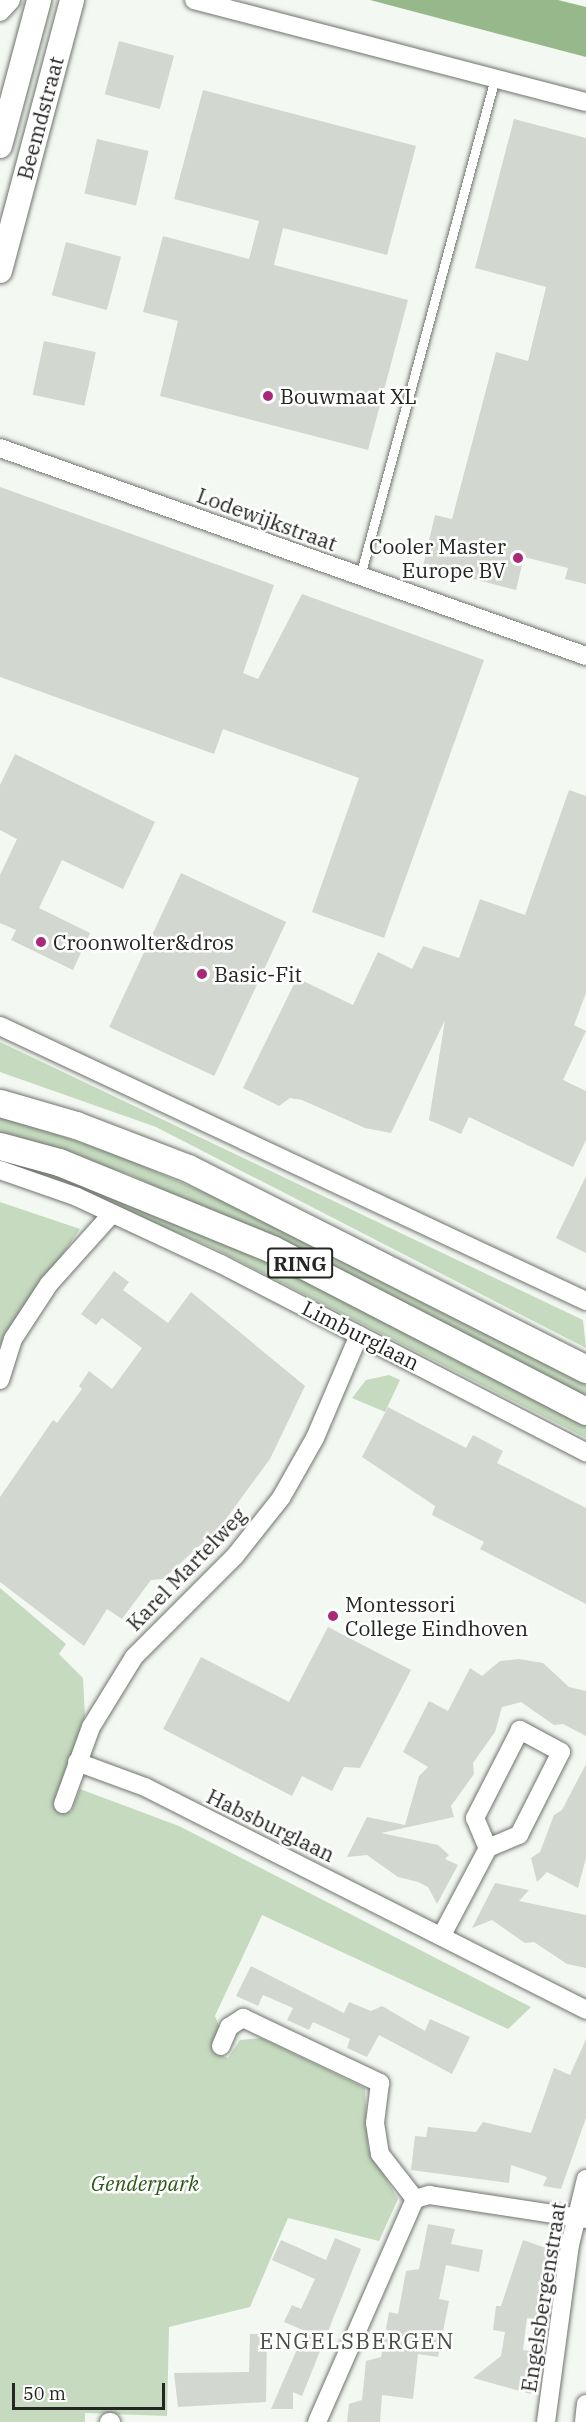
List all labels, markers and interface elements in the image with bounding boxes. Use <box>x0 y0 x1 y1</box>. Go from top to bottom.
street label: Beemdstraat <box>11 54 69 182</box>
place label: Bouwmaat XL <box>280 383 417 409</box>
marker: Bouwmaat XL <box>261 389 275 403</box>
street label: Lodewijkstraat <box>194 482 340 556</box>
place label: Cooler Master Europe BV <box>369 533 506 583</box>
marker: Cooler Master Europe BV <box>511 551 525 565</box>
place label: Croonwolter&dros <box>53 929 234 955</box>
marker: Croonwolter&dros <box>34 935 48 949</box>
place label: Basic-Fit <box>214 961 302 987</box>
marker: Basic-Fit <box>195 967 209 981</box>
road number: RING <box>267 1246 333 1280</box>
street label: Limburglaan <box>298 1295 424 1375</box>
street label: Karel Martelweg <box>121 1502 251 1636</box>
place label: Montessori College Eindhoven <box>345 1591 528 1641</box>
marker: Montessori College Eindhoven <box>326 1609 340 1623</box>
street label: Habsburglaan <box>203 1783 339 1867</box>
park label: Genderpark <box>91 2170 199 2196</box>
street label: Engelsbergenstraat <box>516 2200 570 2394</box>
district label: ENGELSBERGEN <box>259 2328 455 2354</box>
scale bar <box>15 2371 168 2409</box>
text: 50 m <box>23 2382 66 2405</box>

